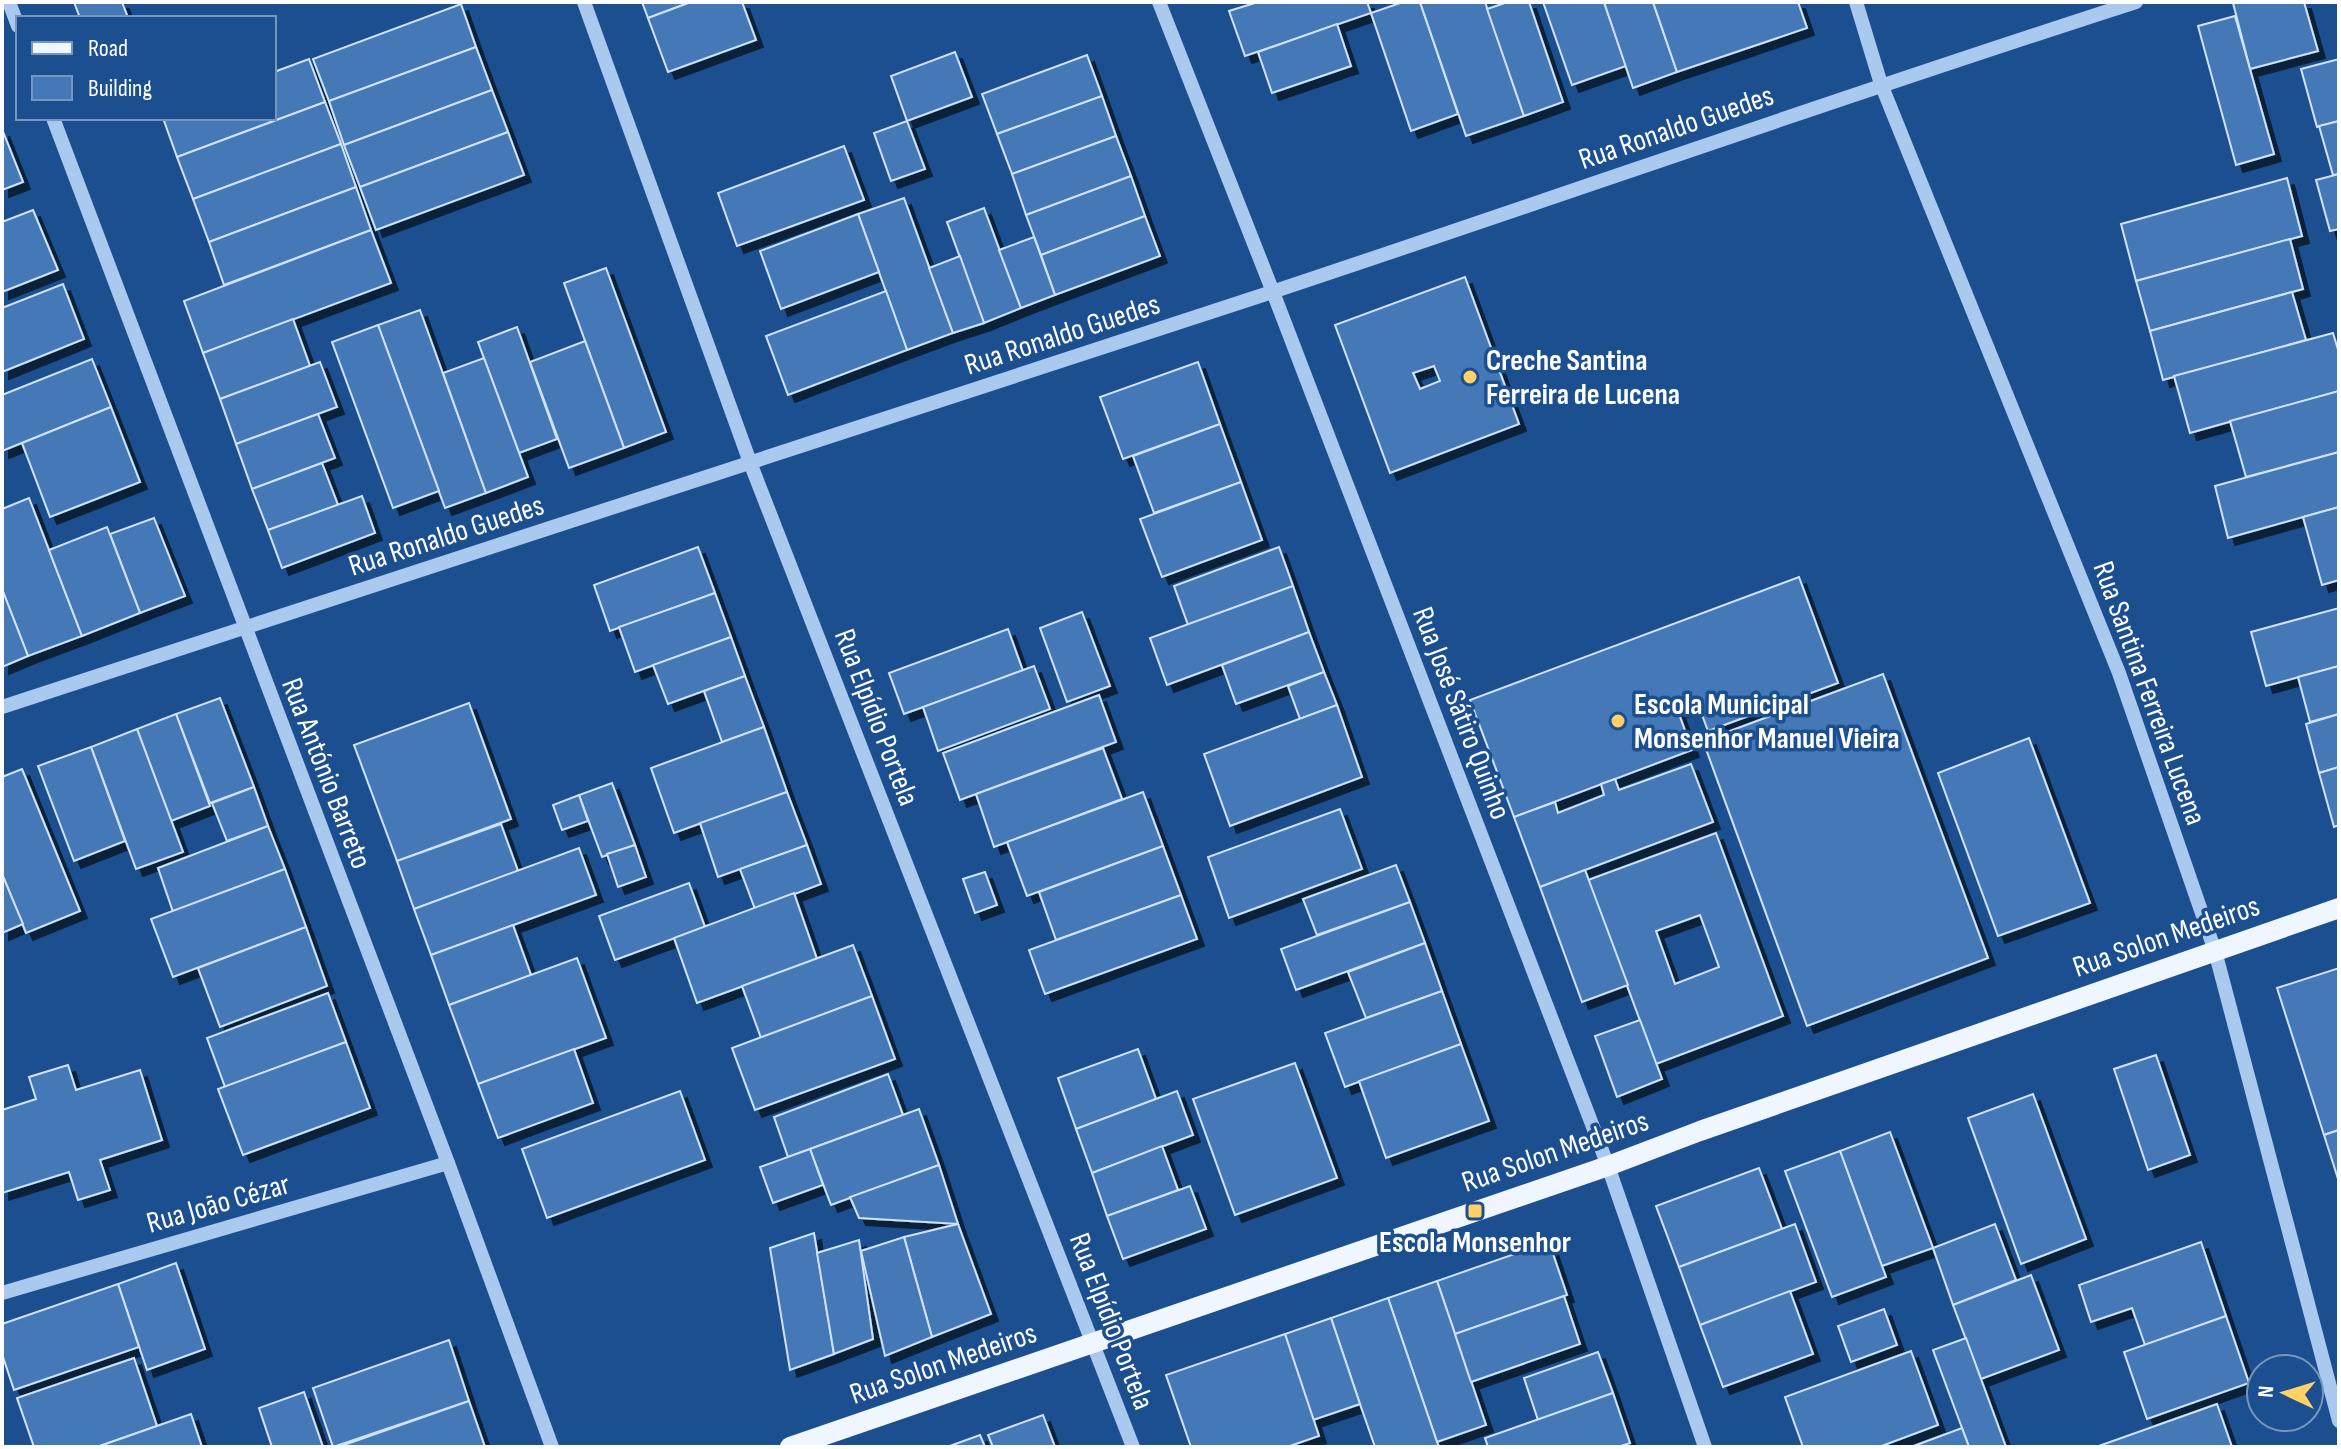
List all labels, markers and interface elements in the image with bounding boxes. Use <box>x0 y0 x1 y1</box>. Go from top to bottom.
legend <box>16 16 276 120</box>
text: Road <box>88 34 128 63</box>
text: Building <box>88 74 152 103</box>
street label: Rua Ronaldo Guedes <box>1574 78 1778 178</box>
street label: Rua Ronaldo Guedes <box>960 286 1165 383</box>
place label: Creche Santina Ferreira de Lucena <box>1486 343 1680 413</box>
marker: Creche Santina Ferreira de Lucena <box>1461 368 1479 386</box>
street label: Rua Ronaldo Guedes <box>344 487 549 584</box>
street label: Rua Santina Ferreira Lucena <box>2085 557 2213 830</box>
street label: Rua José Sátiro Quinho <box>1404 602 1518 825</box>
street label: Rua Elpídio Portela <box>826 624 926 811</box>
street label: Rua António Barreto <box>273 673 379 874</box>
place label: Escola Municipal Monsenhor Manuel Vieira <box>1634 687 1900 757</box>
marker: Escola Municipal Monsenhor Manuel Vieira <box>1609 712 1627 730</box>
street label: Rua Solon Medeiros <box>2068 888 2264 986</box>
street label: Rua Solon Medeiros <box>1457 1103 1653 1201</box>
street label: Rua João Cézar <box>142 1166 294 1242</box>
marker: Escola Monsenhor <box>1466 1202 1484 1220</box>
place label: Escola Monsenhor <box>1379 1225 1571 1261</box>
street label: Rua Elpídio Portela <box>1061 1228 1161 1415</box>
street label: Rua Solon Medeiros <box>845 1315 1041 1413</box>
north arrow <box>2245 1353 2325 1433</box>
text: N <box>2253 1385 2280 1399</box>

